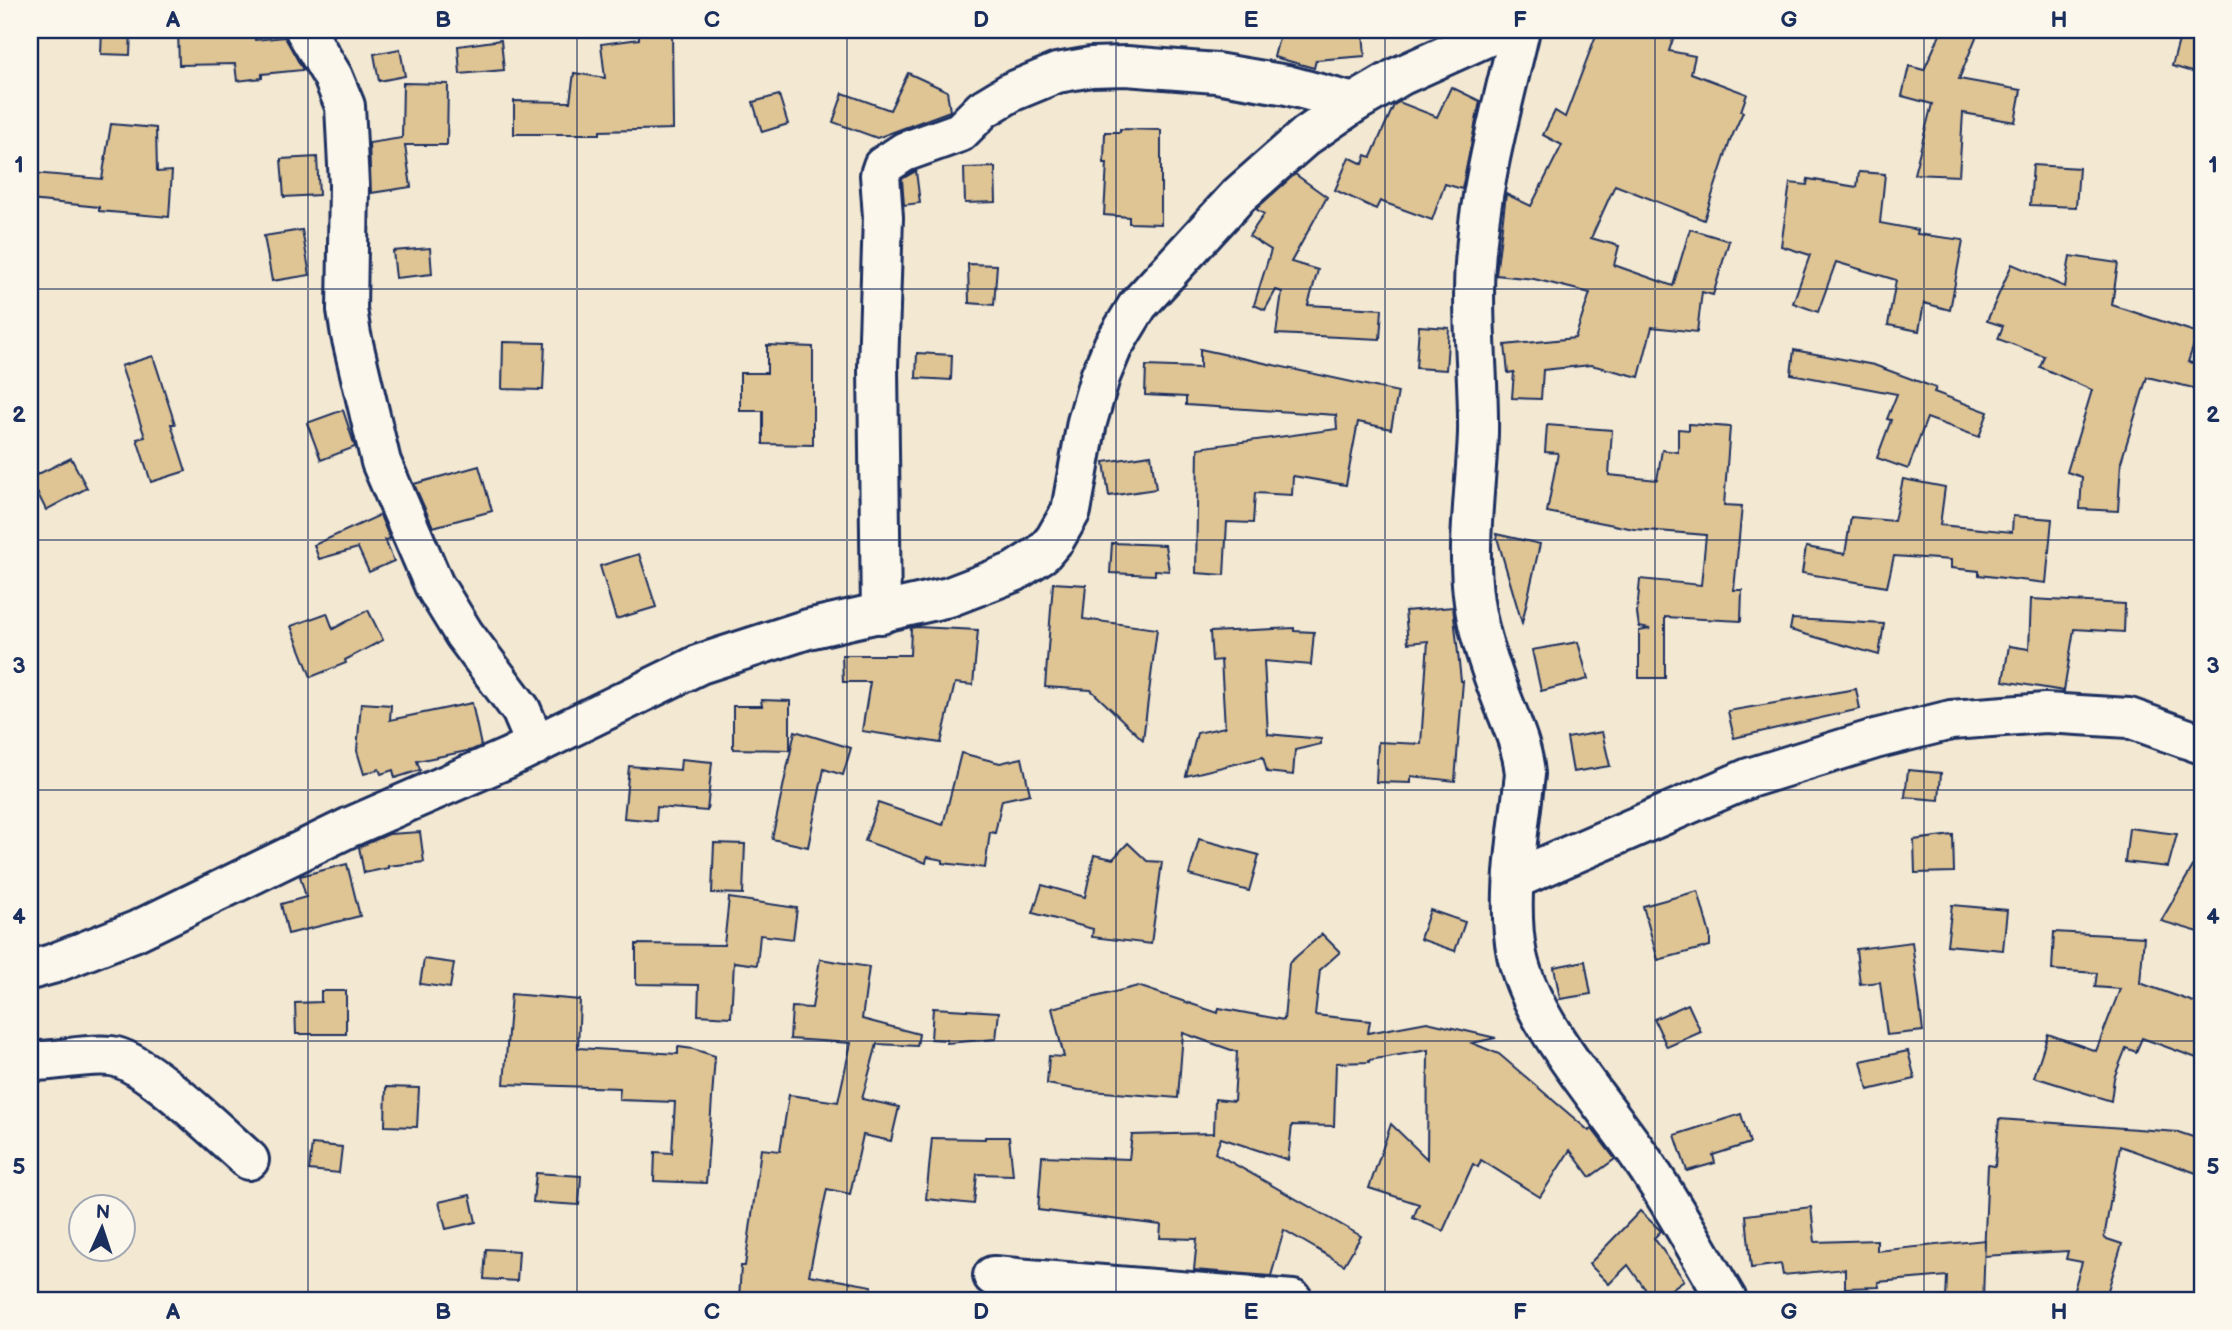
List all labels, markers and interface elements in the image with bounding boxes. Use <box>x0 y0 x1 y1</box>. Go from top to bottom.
text: A <box>165 6 181 34</box>
text: B <box>435 6 451 34</box>
text: C <box>704 6 720 34</box>
text: D <box>973 6 989 34</box>
text: E <box>1244 6 1259 34</box>
text: F <box>1513 6 1527 34</box>
text: G <box>1781 6 1798 34</box>
text: H <box>2050 6 2068 34</box>
text: 1 <box>14 151 24 179</box>
text: 1 <box>2208 151 2218 179</box>
text: 2 <box>12 401 26 429</box>
text: 2 <box>2206 401 2220 429</box>
text: 3 <box>12 652 26 680</box>
text: 3 <box>2206 652 2220 680</box>
text: 4 <box>12 903 26 931</box>
text: 4 <box>2206 903 2220 931</box>
text: 5 <box>12 1153 26 1181</box>
text: 5 <box>2206 1153 2220 1181</box>
north arrow <box>66 1194 136 1264</box>
text: N <box>95 1201 111 1224</box>
text: A <box>165 1298 181 1326</box>
text: B <box>435 1298 451 1326</box>
text: C <box>704 1298 720 1326</box>
text: D <box>973 1298 989 1326</box>
text: E <box>1244 1298 1259 1326</box>
text: F <box>1513 1298 1527 1326</box>
text: G <box>1781 1298 1798 1326</box>
text: H <box>2050 1298 2068 1326</box>

